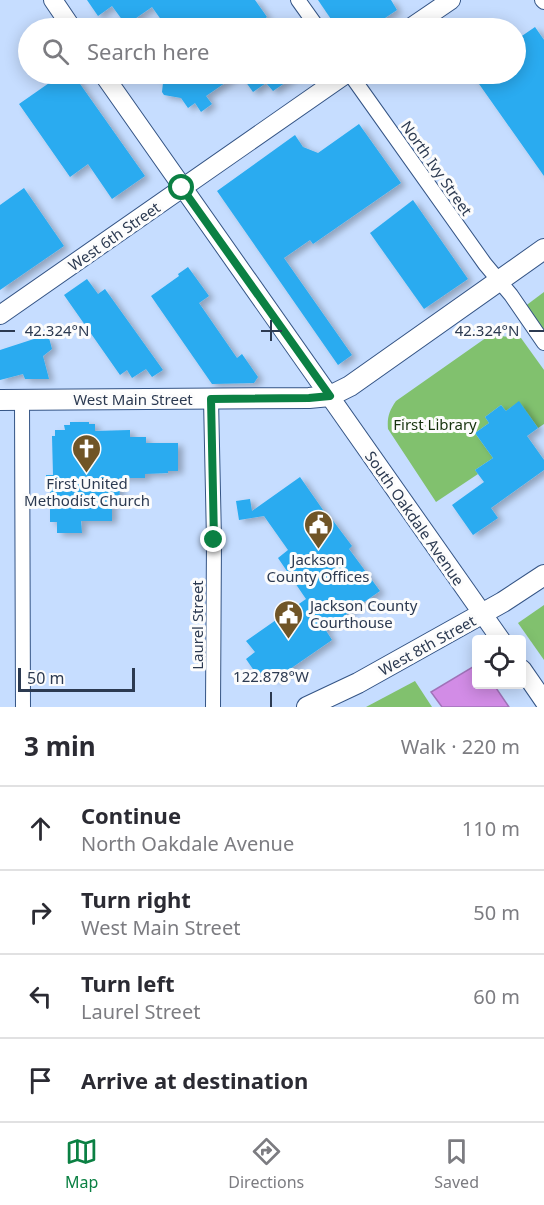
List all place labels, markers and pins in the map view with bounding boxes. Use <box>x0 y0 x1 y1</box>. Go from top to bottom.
church icon: First United Methodist Church <box>71 432 103 474</box>
place label: First United Methodist Church <box>24 473 150 510</box>
public building icon: Jackson County Offices <box>302 508 334 550</box>
place label: Jackson County Offices <box>267 549 369 586</box>
place label: Jackson County Courthouse <box>308 595 418 632</box>
public building icon: Jackson County Courthouse <box>273 598 305 640</box>

